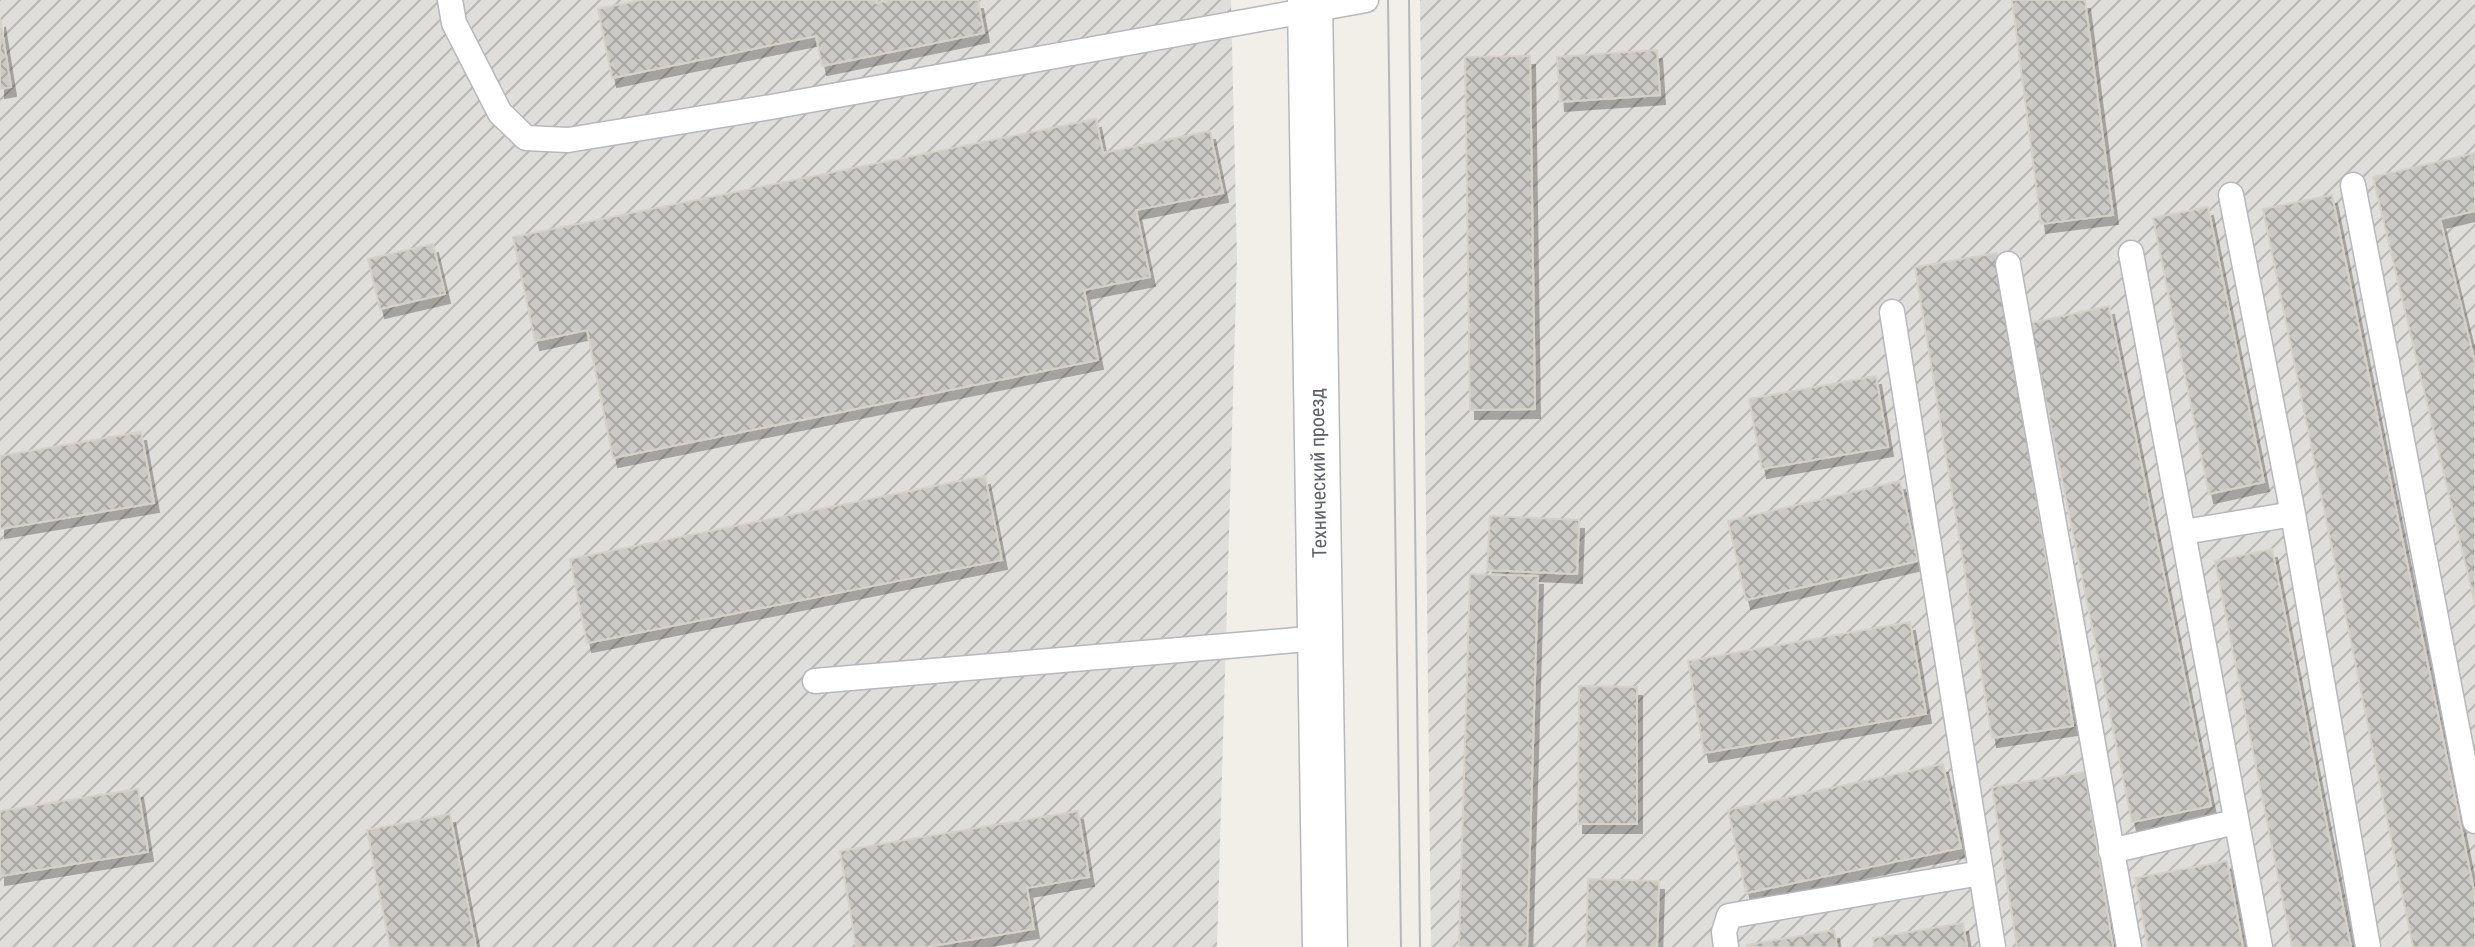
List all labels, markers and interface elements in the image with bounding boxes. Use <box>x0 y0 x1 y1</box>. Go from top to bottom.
street label: Технический проезд <box>1305 388 1331 558</box>

